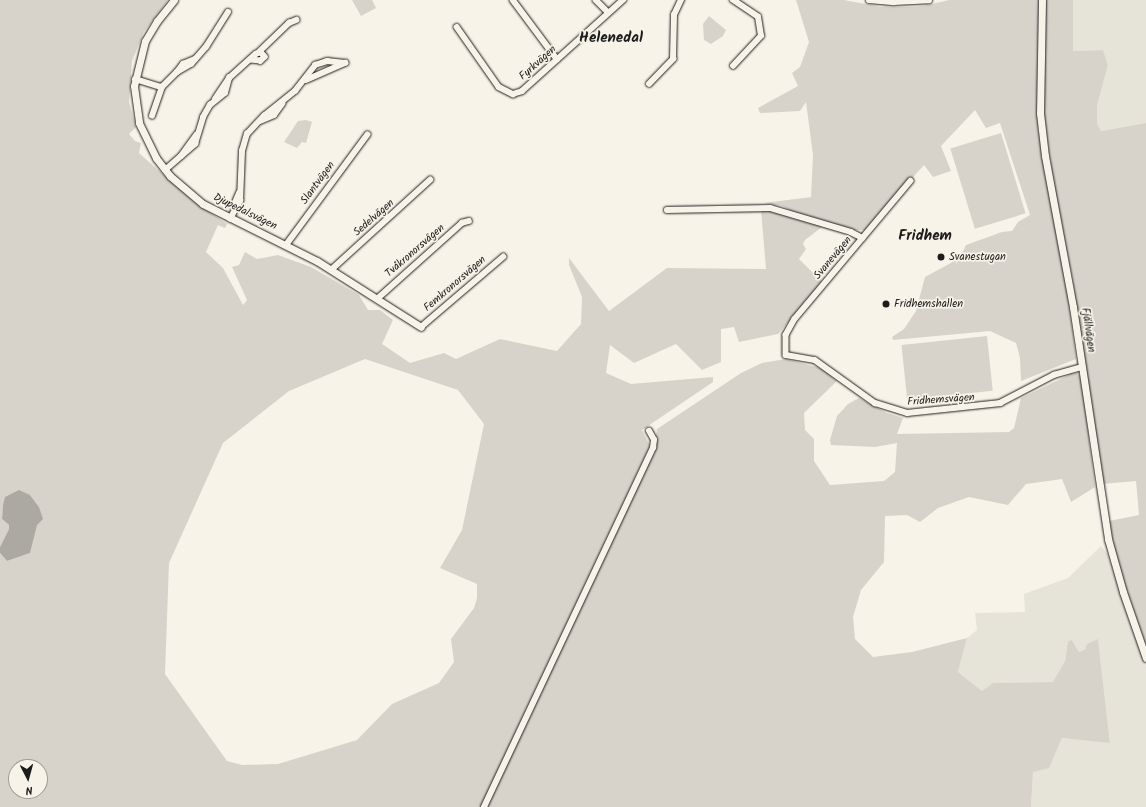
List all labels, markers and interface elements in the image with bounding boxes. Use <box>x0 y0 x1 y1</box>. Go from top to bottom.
district label: Helenedal <box>579 30 643 48</box>
street label: Fyrkvägen <box>517 43 559 83</box>
street label: Slantvägen <box>298 159 338 207</box>
street label: Djupedalsvägen <box>211 191 279 233</box>
street label: Sedelvägen <box>351 197 397 239</box>
street label: Tvåkronorsvägen <box>383 222 447 280</box>
district label: Fridhem <box>898 228 952 246</box>
street label: Svanevägen <box>811 234 855 282</box>
place label: Svanestugan <box>949 250 1006 264</box>
marker: Svanestugan <box>936 252 946 262</box>
street label: Femkronorsvägen <box>421 253 489 315</box>
place label: Fridhemshallen <box>894 297 963 311</box>
marker: Fridhemshallen <box>881 299 891 309</box>
street label: Fjällvägen <box>1078 307 1098 353</box>
street label: Fridhemsvägen <box>907 391 975 409</box>
north arrow <box>8 759 48 799</box>
text: N <box>25 781 34 799</box>

